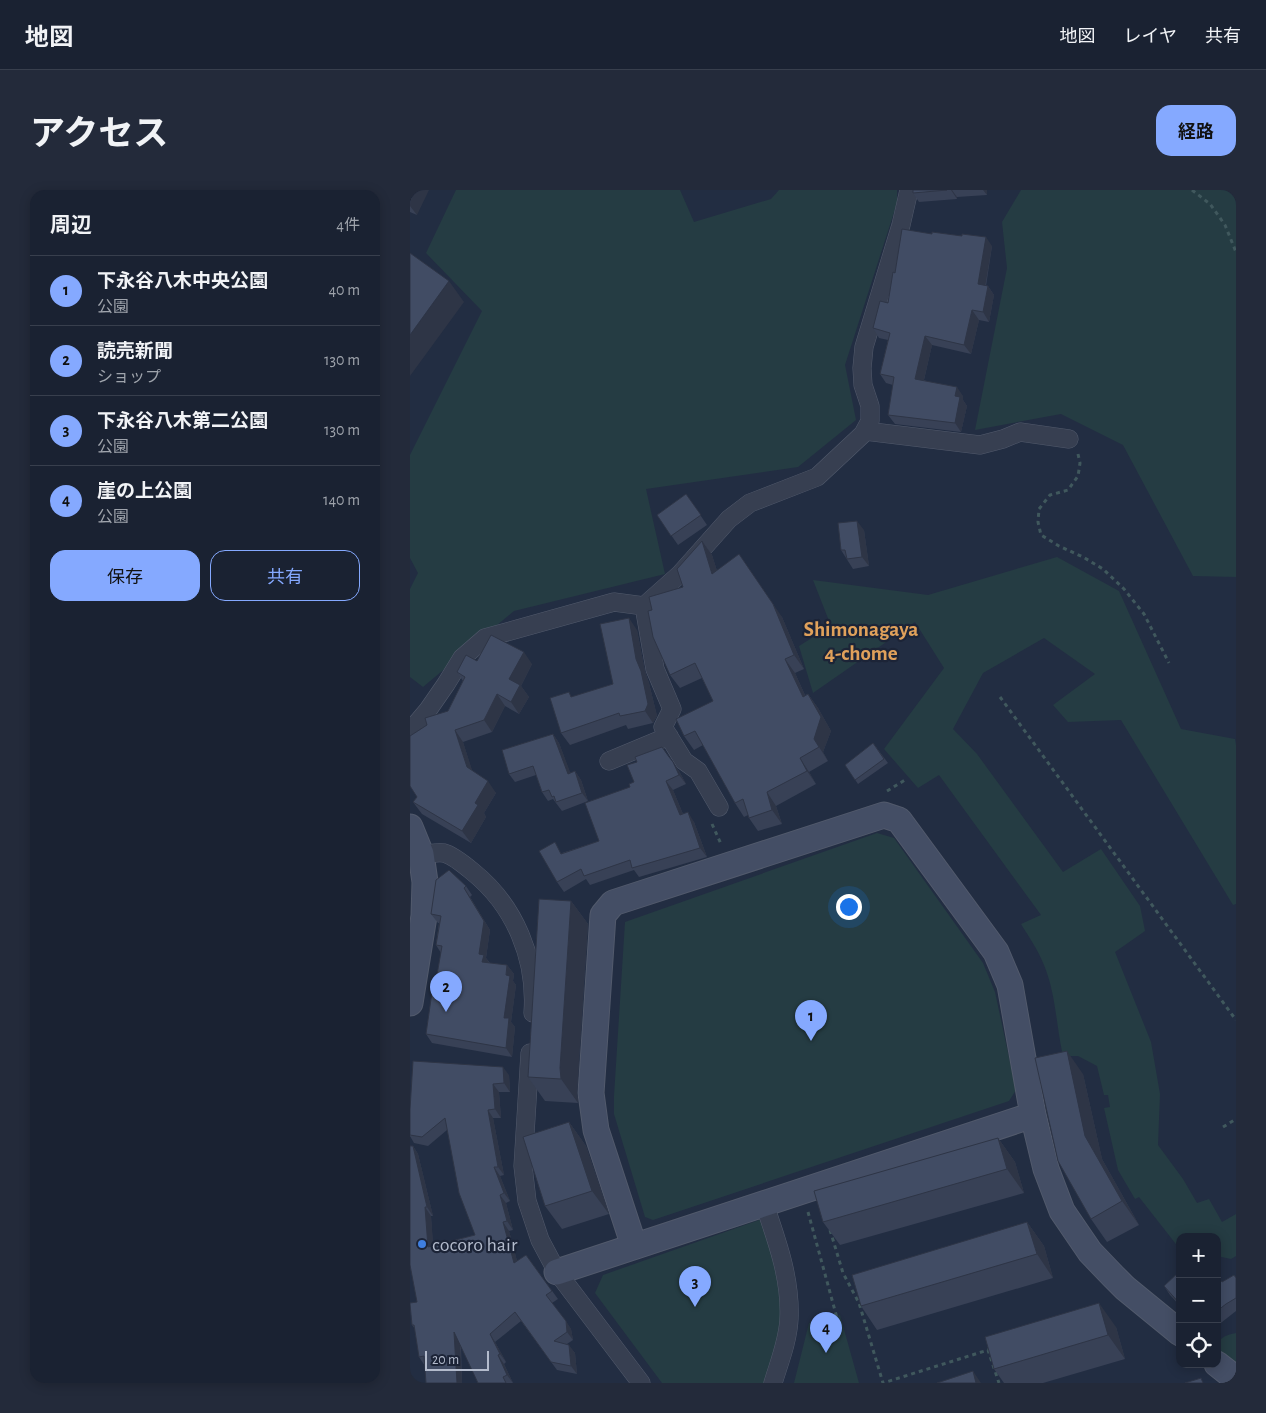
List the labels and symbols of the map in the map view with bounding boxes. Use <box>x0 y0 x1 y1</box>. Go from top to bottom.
district label: Shimonagaya 4-chome <box>804 619 918 664</box>
your location <box>836 894 862 920</box>
pin: 2 <box>430 971 462 1012</box>
pin: 1 <box>795 1000 827 1041</box>
place label: cocoro hair <box>432 1235 518 1255</box>
marker: cocoro hair <box>416 1238 428 1250</box>
pin: 3 <box>679 1266 711 1307</box>
pin: 4 <box>810 1312 842 1353</box>
scale bar <box>425 1348 489 1371</box>

